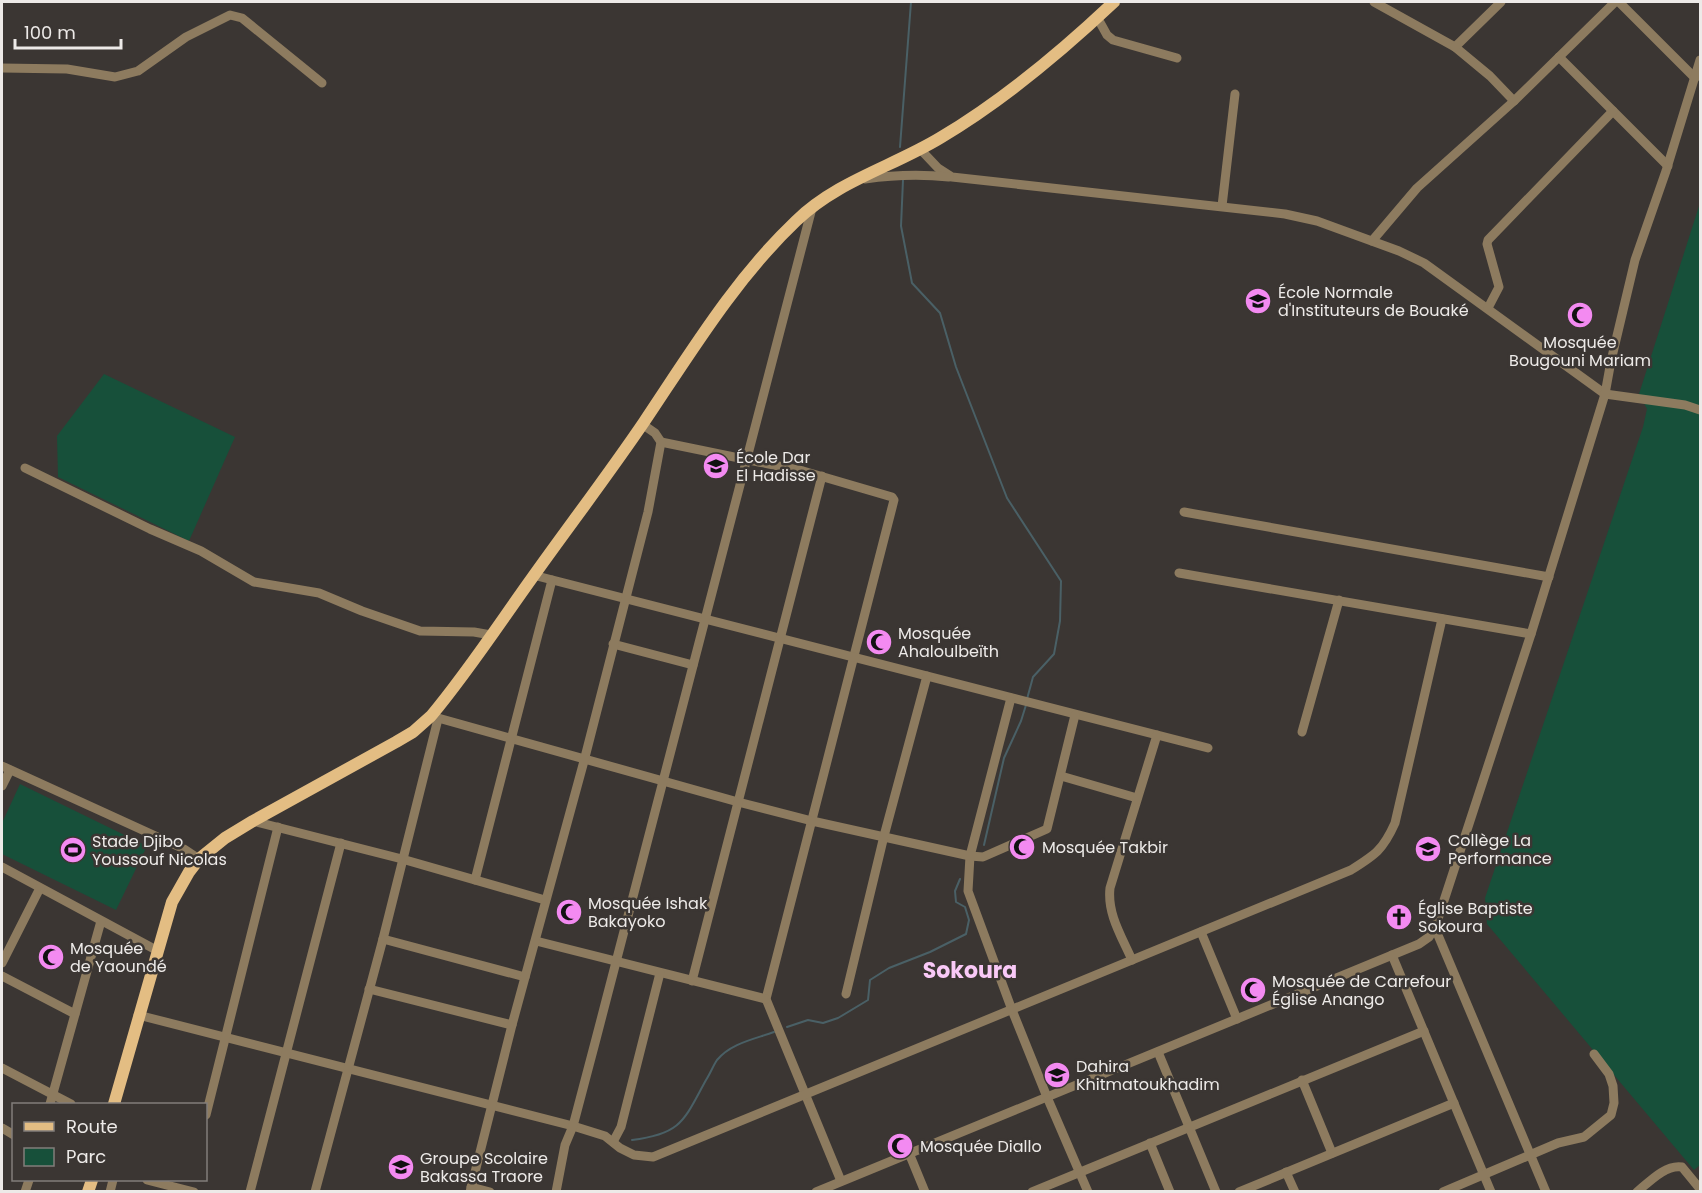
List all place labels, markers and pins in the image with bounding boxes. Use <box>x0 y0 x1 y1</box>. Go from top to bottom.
place label: École Normale d'Instituteurs de Bouaké <box>1278 281 1469 322</box>
school or university icon: École Normale d'Instituteurs de Bouaké <box>1243 286 1273 316</box>
mosque icon: Mosquée Bougouni Mariam <box>1565 300 1595 330</box>
place label: Mosquée Bougouni Mariam <box>1509 331 1651 372</box>
place label: École Dar El Hadisse <box>736 446 816 487</box>
school or university icon: École Dar El Hadisse <box>701 451 731 481</box>
place label: Mosquée Ahaloulbeïth <box>898 622 999 663</box>
mosque icon: Mosquée Ahaloulbeïth <box>864 627 894 657</box>
place label: Collège La Performance <box>1448 829 1552 870</box>
place label: Stade Djibo Youssouf Nicolas <box>92 830 227 871</box>
mosque icon: Mosquée Takbir <box>1007 832 1037 862</box>
school or university icon: Collège La Performance <box>1413 834 1443 864</box>
sports icon: Stade Djibo Youssouf Nicolas <box>58 835 88 865</box>
place label: Mosquée Takbir <box>1042 836 1168 859</box>
place label: Mosquée Ishak Bakayoko <box>588 892 708 933</box>
mosque icon: Mosquée Ishak Bakayoko <box>554 897 584 927</box>
place label: Église Baptiste Sokoura <box>1418 897 1533 938</box>
church icon: Église Baptiste Sokoura <box>1384 902 1414 932</box>
place label: Mosquée de Yaoundé <box>70 937 167 978</box>
mosque icon: Mosquée de Yaoundé <box>36 942 66 972</box>
place label: Mosquée de Carrefour Église Anango <box>1272 970 1451 1011</box>
mosque icon: Mosquée de Carrefour Église Anango <box>1238 975 1268 1005</box>
place label: Dahira Khitmatoukhadim <box>1076 1055 1220 1096</box>
school or university icon: Dahira Khitmatoukhadim <box>1042 1060 1072 1090</box>
mosque icon: Mosquée Diallo <box>885 1131 915 1161</box>
place label: Mosquée Diallo <box>920 1135 1042 1158</box>
place label: Groupe Scolaire Bakassa Traore <box>420 1147 548 1188</box>
school or university icon: Groupe Scolaire Bakassa Traore <box>386 1152 416 1182</box>

